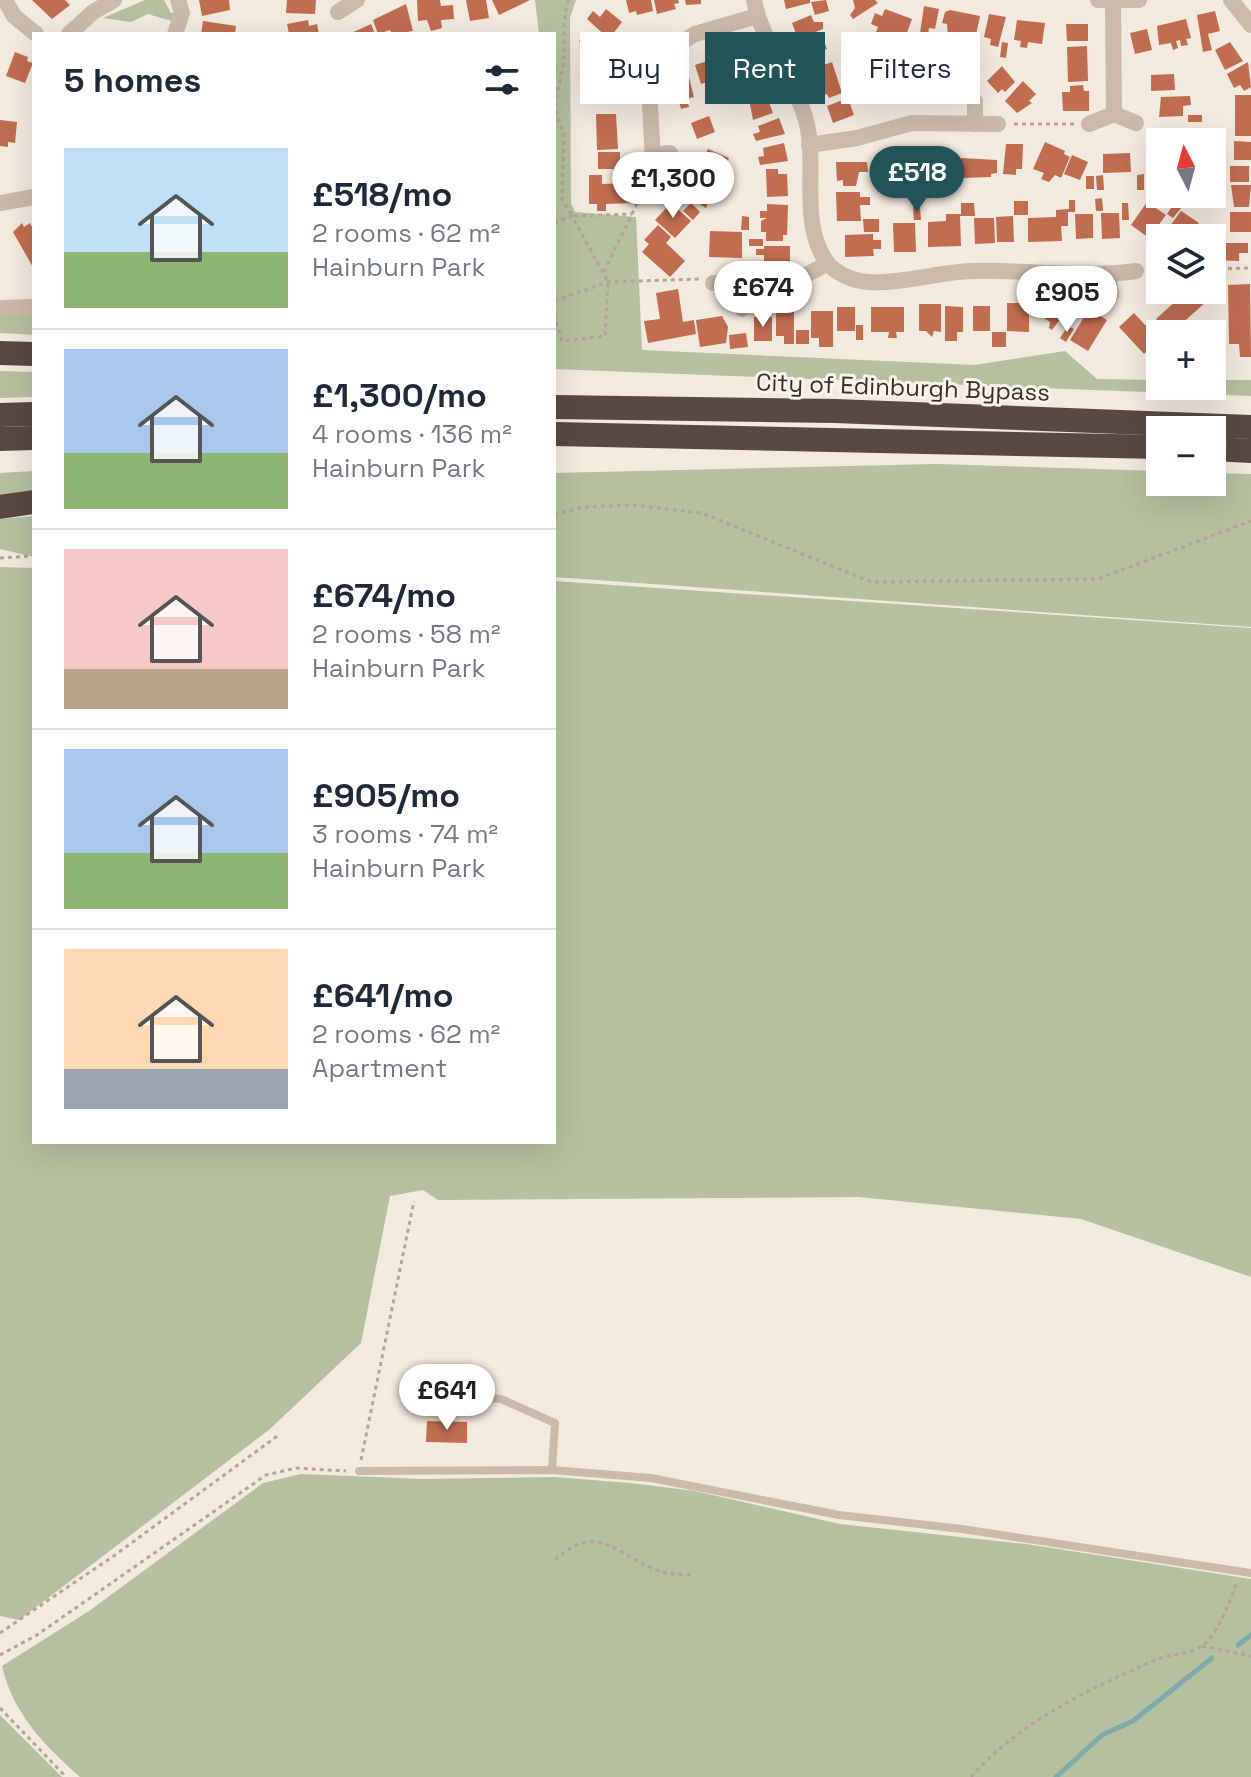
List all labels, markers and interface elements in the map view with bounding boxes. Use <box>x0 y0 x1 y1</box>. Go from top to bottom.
chip: Buy <box>580 32 689 104</box>
chip: Rent <box>705 32 825 104</box>
chip: Filters <box>841 32 980 104</box>
icon: filters <box>480 58 524 102</box>
text: 5 homes <box>64 59 201 102</box>
north arrow <box>1146 128 1226 208</box>
map controls <box>1146 128 1226 496</box>
pin: £518 <box>870 146 964 214</box>
pin: £1,300 <box>608 152 738 220</box>
text: £518 <box>887 155 947 189</box>
text: £1,300 <box>630 161 716 195</box>
text: £518/mo <box>312 173 452 216</box>
icon: home <box>128 180 224 276</box>
text: 2 rooms · 62 m² <box>312 216 500 250</box>
button: layers <box>1146 224 1226 304</box>
text: Hainburn Park <box>312 250 485 284</box>
pin: £674 <box>716 261 810 329</box>
pin: £905 <box>1020 266 1114 334</box>
text: £674 <box>732 270 794 304</box>
text: £905 <box>1034 275 1100 309</box>
button: + <box>1146 320 1226 400</box>
street label: City of Edinburgh Bypass <box>756 366 1050 408</box>
text: £1,300/mo <box>312 374 487 417</box>
icon: home <box>128 381 224 477</box>
button: − <box>1146 416 1226 496</box>
text: 4 rooms · 136 m² <box>312 417 512 451</box>
text: Hainburn Park <box>312 451 485 485</box>
text: £674/mo <box>312 574 456 617</box>
icon: home <box>128 581 224 677</box>
text: 2 rooms · 58 m² <box>312 617 500 651</box>
text: Hainburn Park <box>312 651 485 685</box>
text: £905/mo <box>312 774 460 817</box>
icon: home <box>128 781 224 877</box>
text: 3 rooms · 74 m² <box>312 817 498 851</box>
text: Hainburn Park <box>312 851 485 885</box>
text: £641/mo <box>312 974 453 1017</box>
icon: home <box>128 981 224 1077</box>
text: 2 rooms · 62 m² <box>312 1017 500 1051</box>
text: Apartment <box>312 1051 447 1085</box>
pin: £641 <box>400 1364 494 1432</box>
text: £641 <box>417 1373 477 1407</box>

